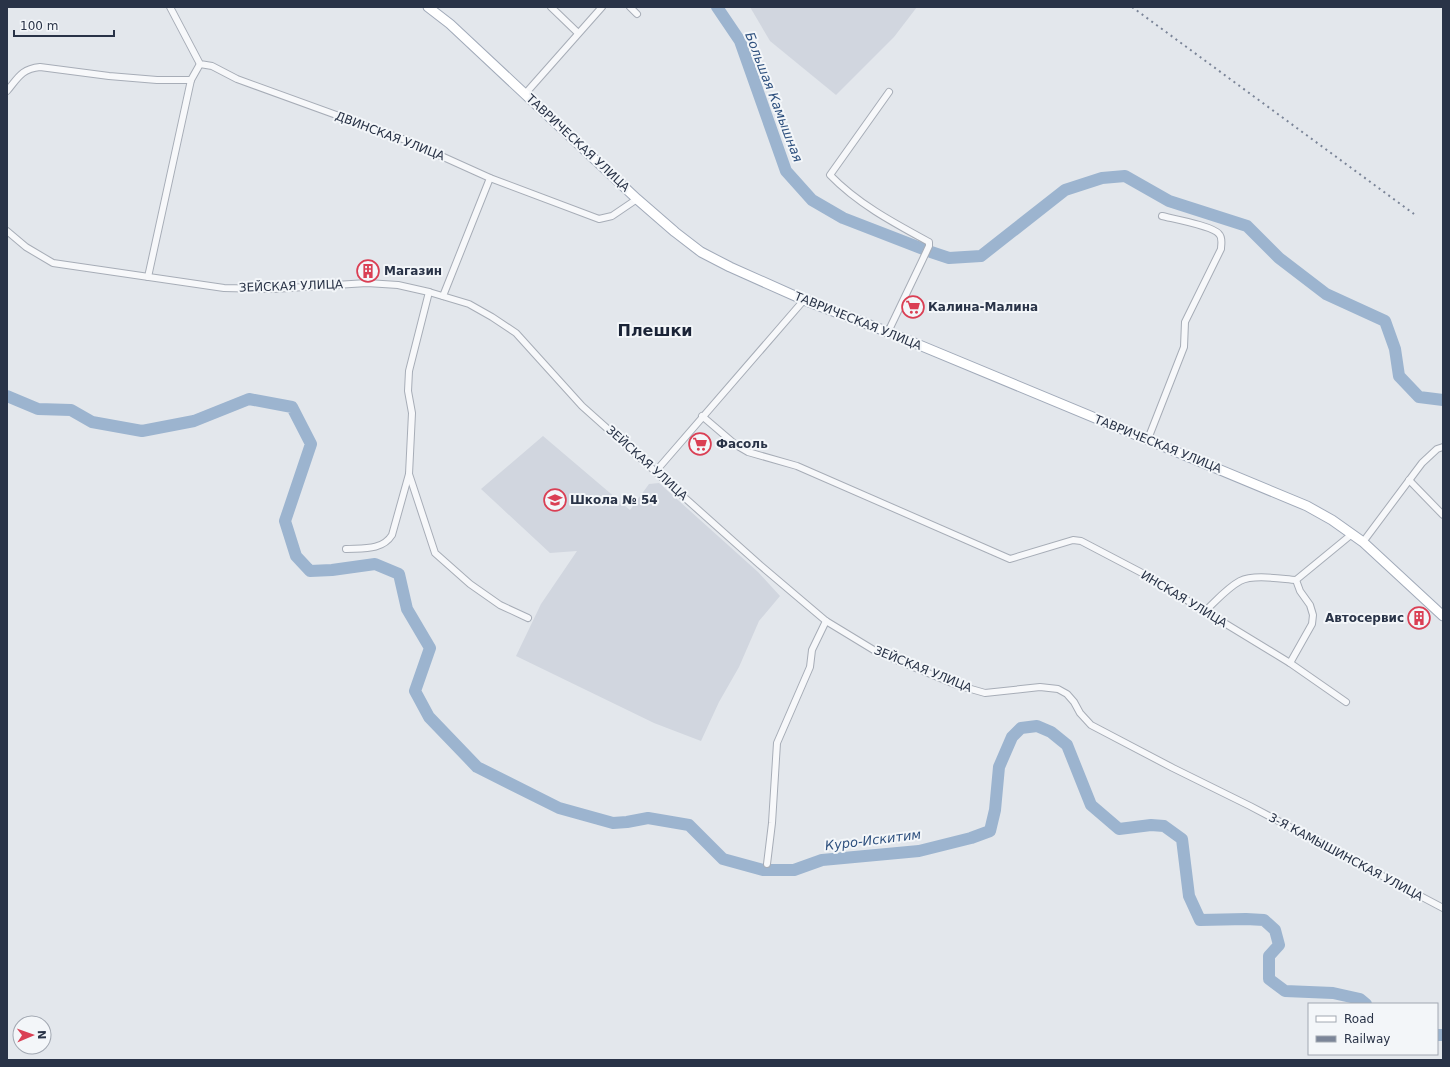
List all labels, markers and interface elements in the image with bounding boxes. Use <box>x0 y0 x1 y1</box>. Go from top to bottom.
scale bar <box>14 12 114 38</box>
text: 100 m <box>20 19 58 33</box>
water label: Большая Камышная <box>742 30 806 164</box>
street label: ТАВРИЧЕСКАЯ УЛИЦА <box>523 91 633 195</box>
street label: ДВИНСКАЯ УЛИЦА <box>333 109 447 164</box>
building icon: Магазин <box>355 258 381 284</box>
place label: Магазин <box>384 264 442 278</box>
street label: ЗЕЙСКАЯ УЛИЦА <box>239 276 344 295</box>
street label: ТАВРИЧЕСКАЯ УЛИЦА <box>791 289 924 353</box>
supermarket icon: Калина-Малина <box>900 294 926 320</box>
place label: Калина-Малина <box>928 300 1038 314</box>
district label: Плешки <box>617 321 693 340</box>
street label: ТАВРИЧЕСКАЯ УЛИЦА <box>1091 412 1224 476</box>
street label: ЗЕЙСКАЯ УЛИЦА <box>604 422 692 504</box>
supermarket icon: Фасоль <box>687 431 713 457</box>
place label: Фасоль <box>716 437 768 451</box>
school or university icon: Школа № 54 <box>542 487 568 513</box>
place label: Школа № 54 <box>570 493 658 507</box>
street label: ИНСКАЯ УЛИЦА <box>1138 568 1230 631</box>
building icon: Автосервис <box>1406 605 1432 631</box>
place label: Автосервис <box>1325 611 1404 625</box>
street label: ЗЕЙСКАЯ УЛИЦА <box>872 642 975 695</box>
street label: 3-Я КАМЫШИНСКАЯ УЛИЦА <box>1266 810 1426 904</box>
water label: Куро-Искитим <box>824 827 922 853</box>
legend <box>1308 1003 1438 1055</box>
text: Road <box>1344 1012 1374 1026</box>
north arrow <box>12 1015 52 1055</box>
text: N <box>35 1030 48 1040</box>
text: Railway <box>1344 1032 1390 1046</box>

